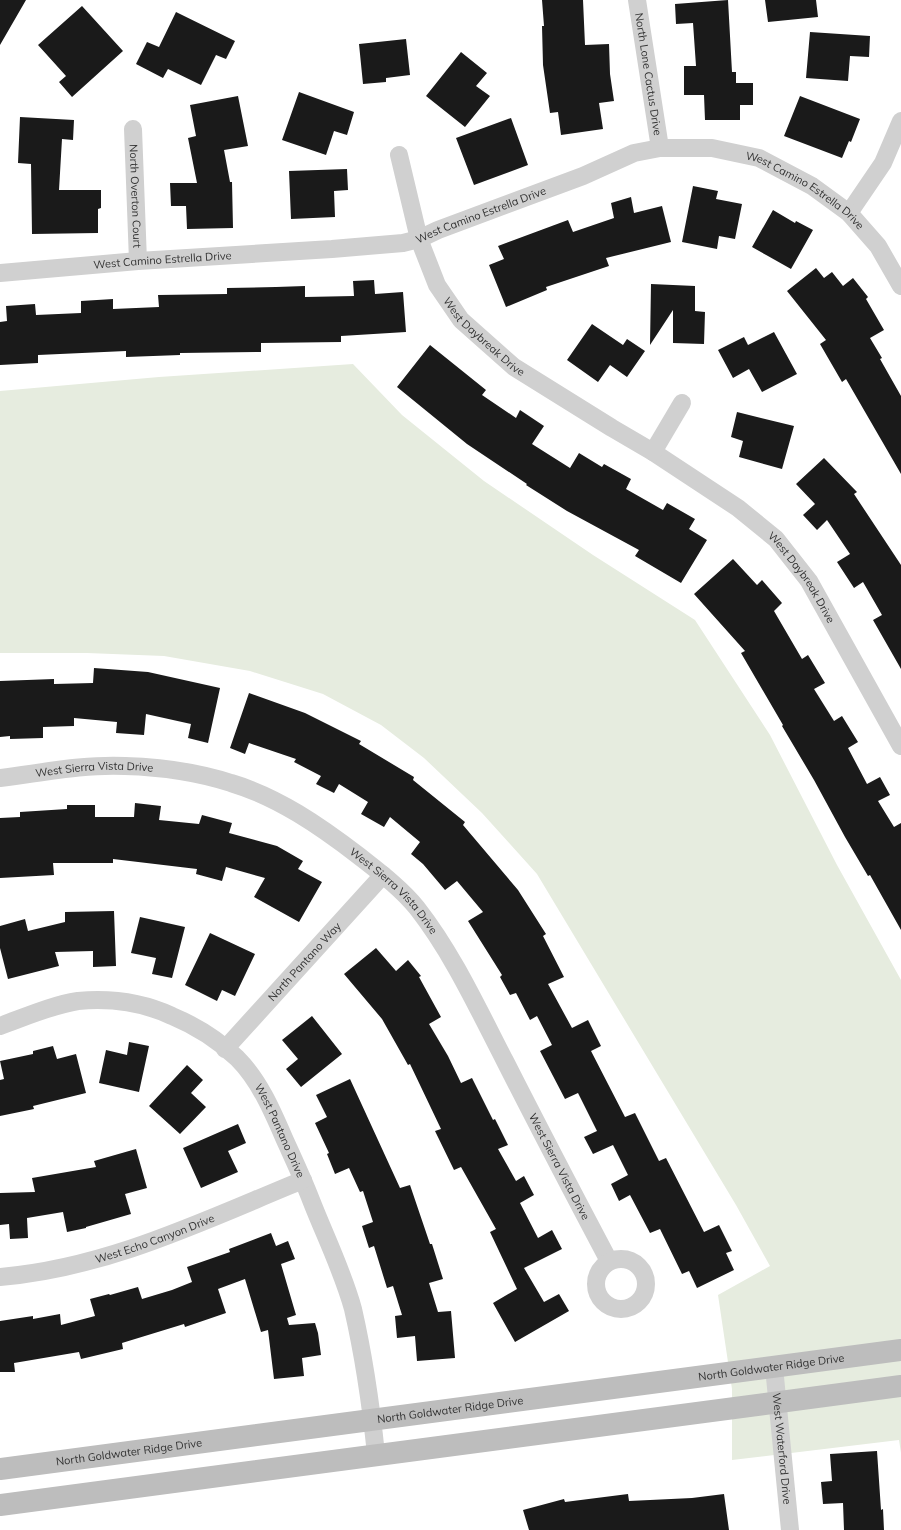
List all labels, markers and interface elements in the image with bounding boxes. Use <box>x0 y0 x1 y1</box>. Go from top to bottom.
street label: North Lone Cactus Drive <box>632 12 665 137</box>
street label: North Overton Court <box>127 144 145 248</box>
street label: West Camino Estrella Drive <box>745 148 867 232</box>
street label: West Camino Estrella Drive <box>413 183 548 247</box>
street label: West Camino Estrella Drive <box>93 248 232 272</box>
street label: West Daybreak Drive <box>440 294 527 379</box>
street label: West Daybreak Drive <box>765 528 838 626</box>
street label: West Sierra Vista Drive <box>34 759 154 780</box>
street label: West Sierra Vista Drive <box>347 845 441 937</box>
street label: North Pantano Way <box>265 919 344 1004</box>
street label: West Pantano Drive <box>252 1081 308 1180</box>
street label: West Sierra Vista Drive <box>526 1111 593 1222</box>
street label: West Echo Canyon Drive <box>94 1211 216 1266</box>
street label: North Goldwater Ridge Drive <box>697 1351 845 1384</box>
street label: West Waterford Drive <box>770 1392 794 1505</box>
street label: North Goldwater Ridge Drive <box>376 1393 524 1426</box>
street label: North Goldwater Ridge Drive <box>55 1435 203 1469</box>

